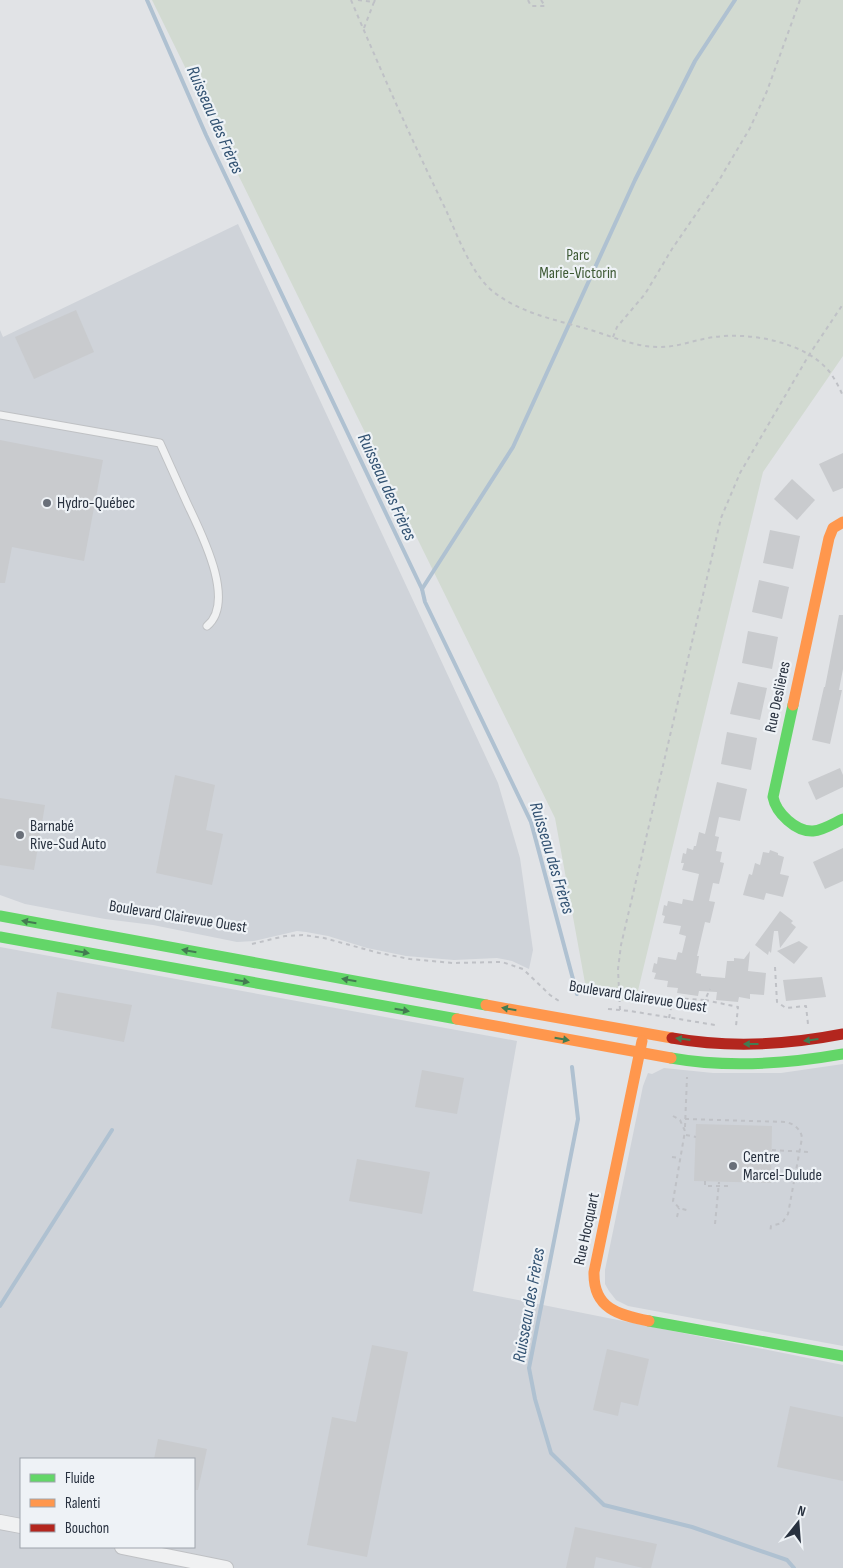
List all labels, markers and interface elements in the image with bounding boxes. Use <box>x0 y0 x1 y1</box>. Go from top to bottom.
water label: Ruisseau des Frères <box>182 63 248 178</box>
park label: Parc Marie-Victorin <box>539 246 617 283</box>
water label: Ruisseau des Frères <box>353 430 421 545</box>
place label: Hydro-Québec <box>57 494 135 513</box>
marker: Hydro-Québec <box>41 497 53 509</box>
street label: Rue Deslières <box>761 659 795 734</box>
water label: Ruisseau des Frères <box>525 800 579 917</box>
place label: Barnabé Rive-Sud Auto <box>30 817 106 854</box>
marker: Barnabé Rive-Sud Auto <box>14 829 26 841</box>
street label: Boulevard Clairevue Ouest <box>108 897 248 937</box>
one-way arrow <box>21 917 37 925</box>
one-way arrow <box>181 946 197 954</box>
one-way arrow <box>75 948 91 956</box>
one-way arrow <box>341 975 357 983</box>
one-way arrow <box>235 977 251 985</box>
street label: Boulevard Clairevue Ouest <box>568 977 708 1017</box>
one-way arrow <box>500 1004 516 1012</box>
one-way arrow <box>395 1006 410 1014</box>
one-way arrow <box>554 1035 570 1043</box>
one-way arrow <box>675 1035 691 1043</box>
one-way arrow <box>803 1036 819 1044</box>
one-way arrow <box>743 1040 759 1048</box>
place label: Centre Marcel-Dulude <box>743 1148 822 1185</box>
marker: Centre Marcel-Dulude <box>727 1160 739 1172</box>
street label: Rue Hocquart <box>570 1191 604 1267</box>
water label: Ruisseau des Frères <box>509 1245 550 1364</box>
legend <box>20 1458 195 1548</box>
text: Fluide <box>65 1469 95 1488</box>
text: Ralenti <box>65 1494 100 1513</box>
north arrow <box>773 1498 823 1548</box>
text: N <box>796 1502 808 1520</box>
text: Bouchon <box>65 1519 109 1538</box>

